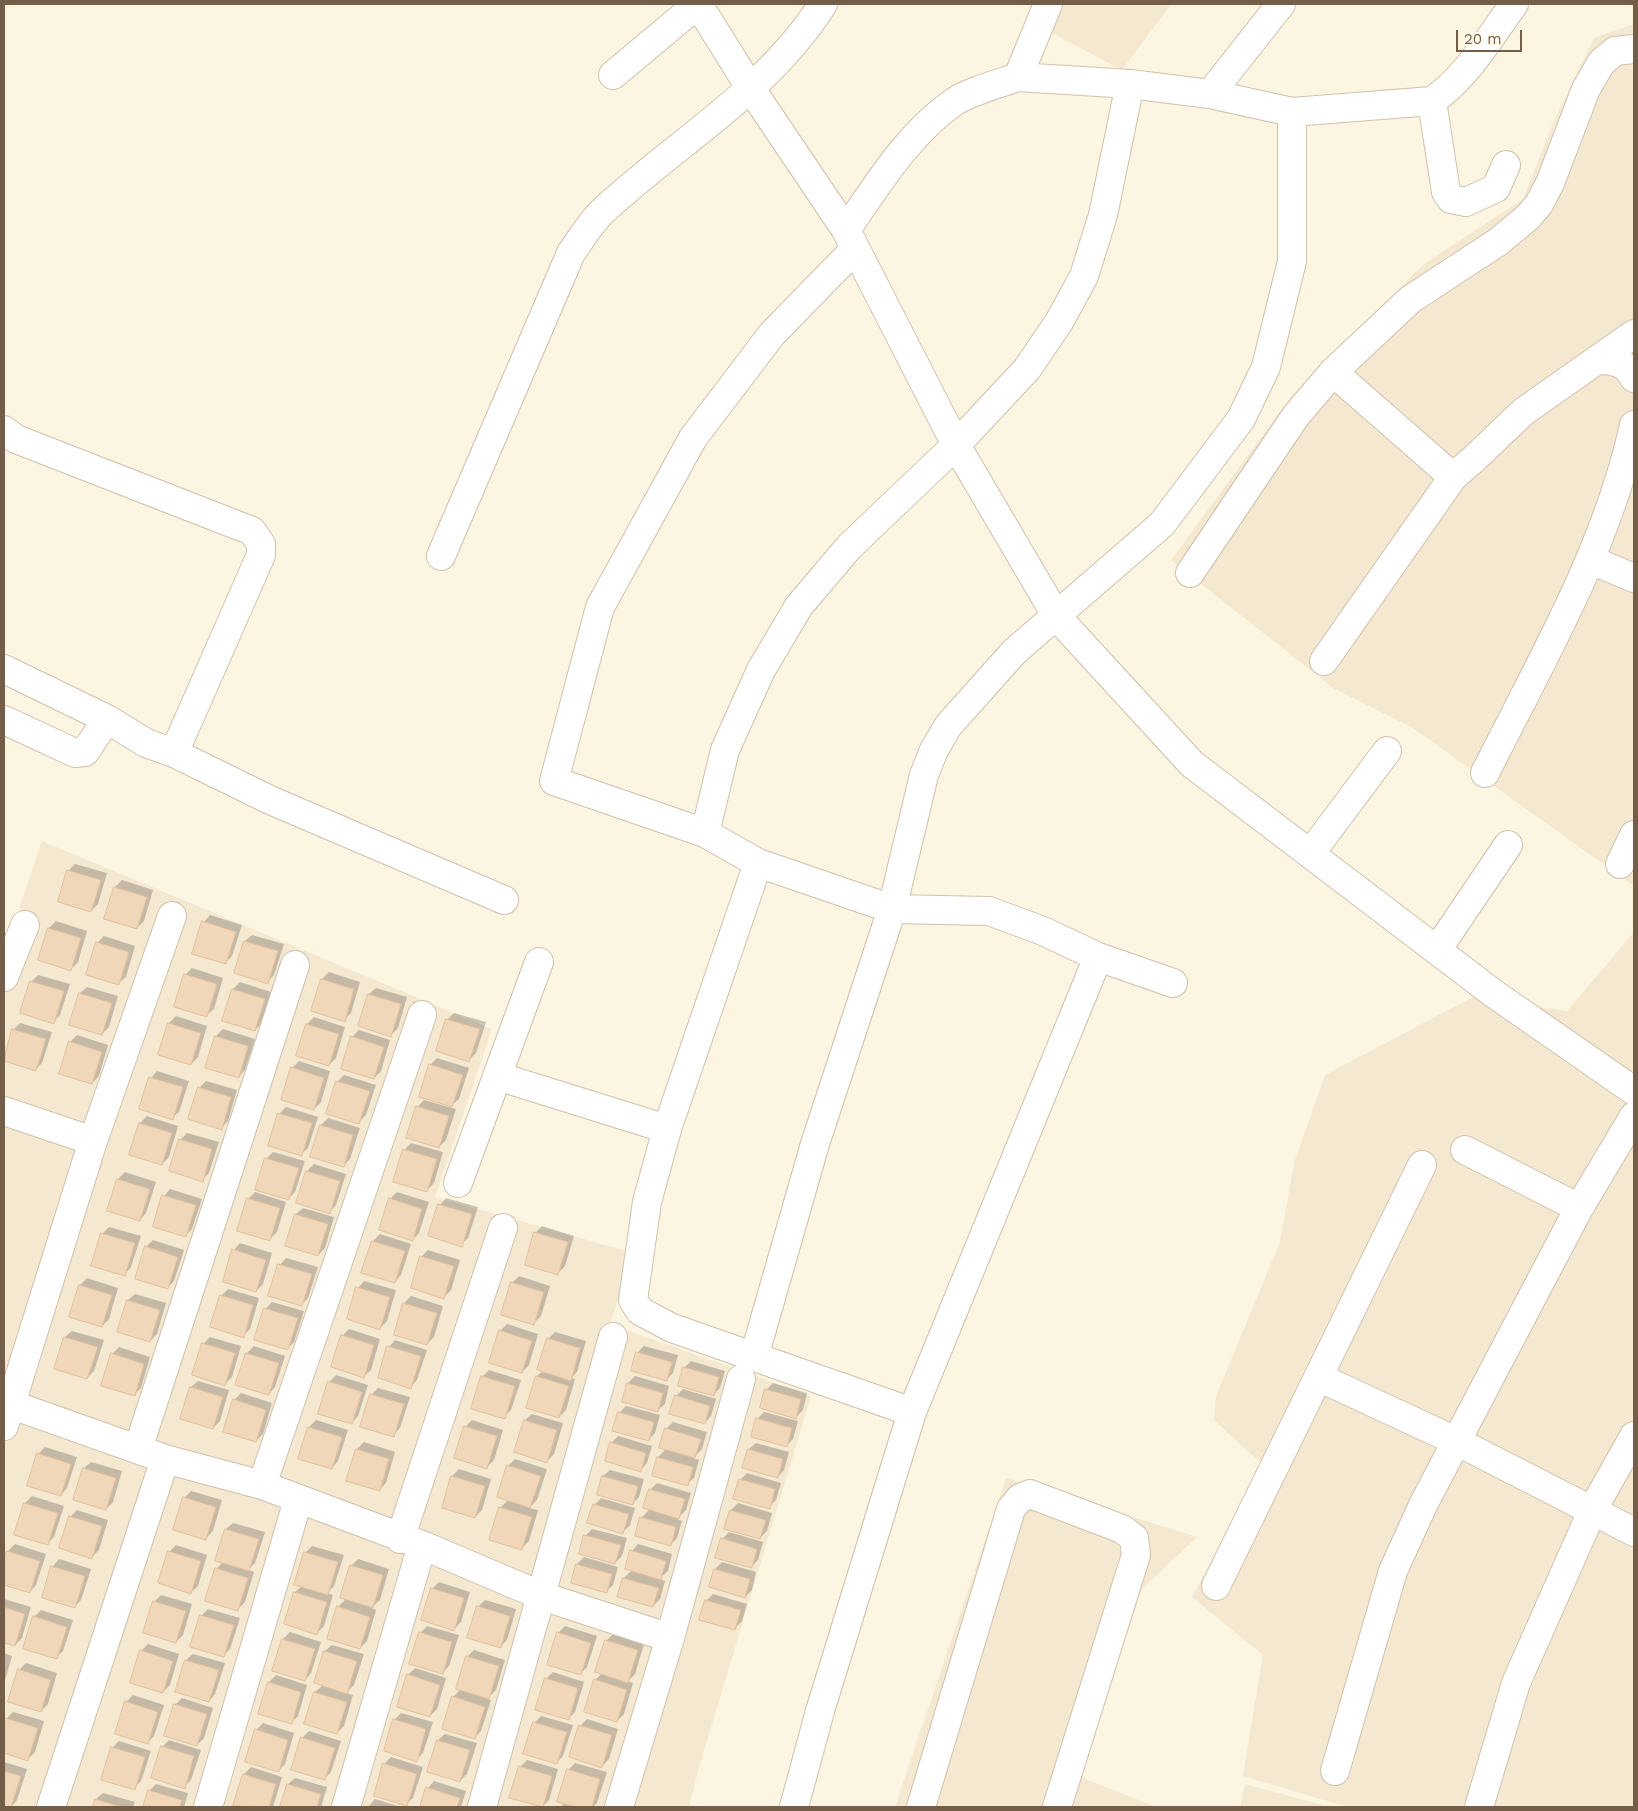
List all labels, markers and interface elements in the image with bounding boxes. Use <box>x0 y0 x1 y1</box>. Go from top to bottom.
scale bar <box>1458 20 1524 52</box>
text: 20 m <box>1464 30 1502 48</box>

